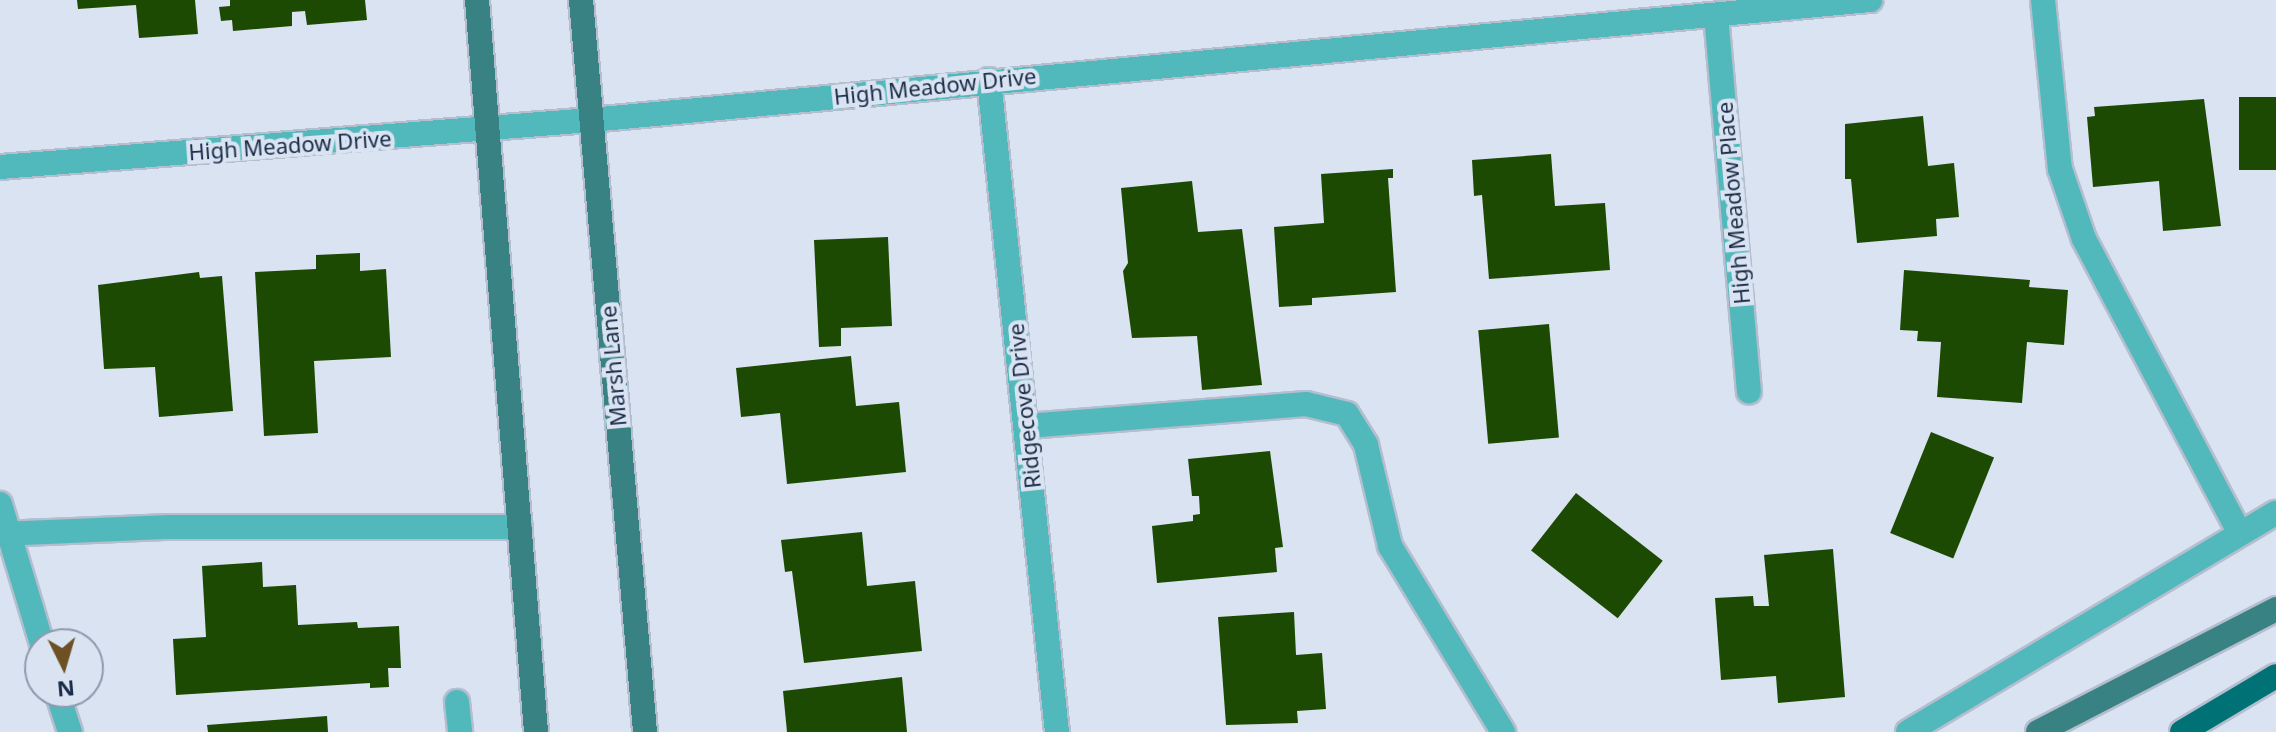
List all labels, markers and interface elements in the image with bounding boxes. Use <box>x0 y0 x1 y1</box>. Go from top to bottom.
street label: High Meadow Drive <box>833 62 1037 110</box>
street label: High Meadow Place <box>1711 101 1755 305</box>
street label: High Meadow Drive <box>188 125 392 165</box>
street label: Marsh Lane <box>595 305 631 427</box>
street label: Ridgecove Drive <box>1002 322 1046 490</box>
north arrow <box>24 628 104 708</box>
text: N <box>56 674 76 706</box>

